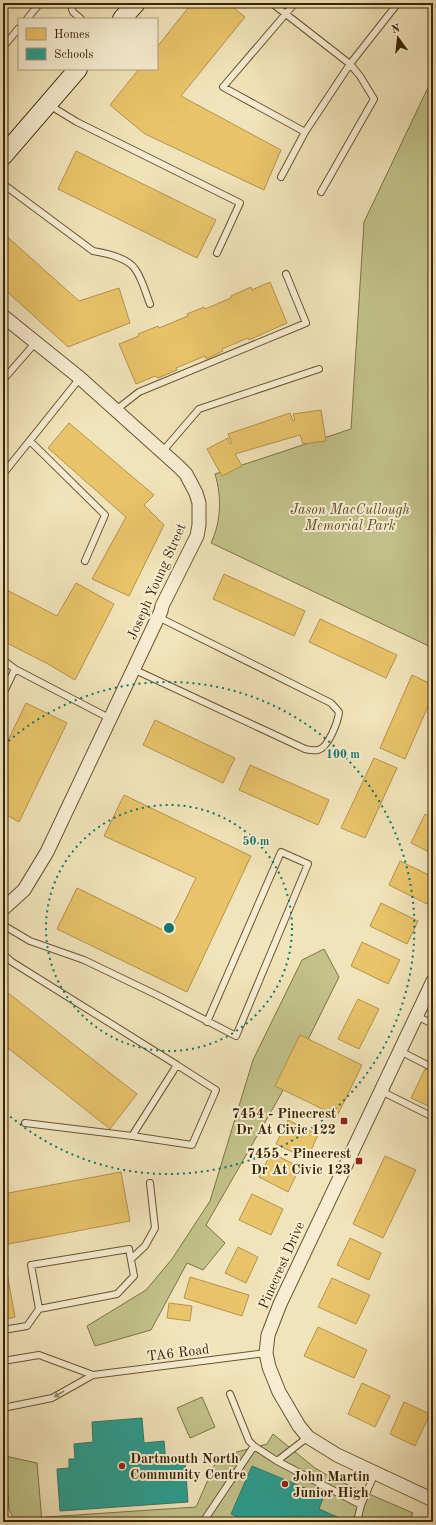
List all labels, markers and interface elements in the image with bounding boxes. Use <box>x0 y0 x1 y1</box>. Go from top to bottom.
legend <box>18 18 158 70</box>
north arrow <box>378 18 418 58</box>
text: N <box>390 23 402 36</box>
text: Homes <box>54 29 90 41</box>
text: Schools <box>54 49 94 61</box>
park label: Jason MacCullough Memorial Park <box>290 503 410 533</box>
street label: Joseph Young Street <box>125 521 189 642</box>
text: 100 m <box>326 749 360 761</box>
text: 50 m <box>243 835 270 848</box>
centre of rings <box>162 921 176 935</box>
place label: 7454 - Pinecrest Dr At Civic 122 <box>232 1107 336 1137</box>
marker: 7454 - Pinecrest Dr At Civic 122 <box>339 1116 349 1126</box>
place label: 7455 - Pinecrest Dr At Civic 123 <box>247 1147 351 1177</box>
marker: 7455 - Pinecrest Dr At Civic 123 <box>354 1156 364 1166</box>
street label: Pinecrest Drive <box>256 1220 307 1311</box>
street label: TA6 Road <box>146 1342 210 1364</box>
one-way arrow <box>53 1391 65 1398</box>
place label: Dartmouth North Community Centre <box>130 1452 246 1482</box>
marker: Dartmouth North Community Centre <box>117 1461 127 1471</box>
place label: John Martin Junior High <box>293 1470 370 1500</box>
marker: John Martin Junior High <box>280 1479 290 1489</box>

